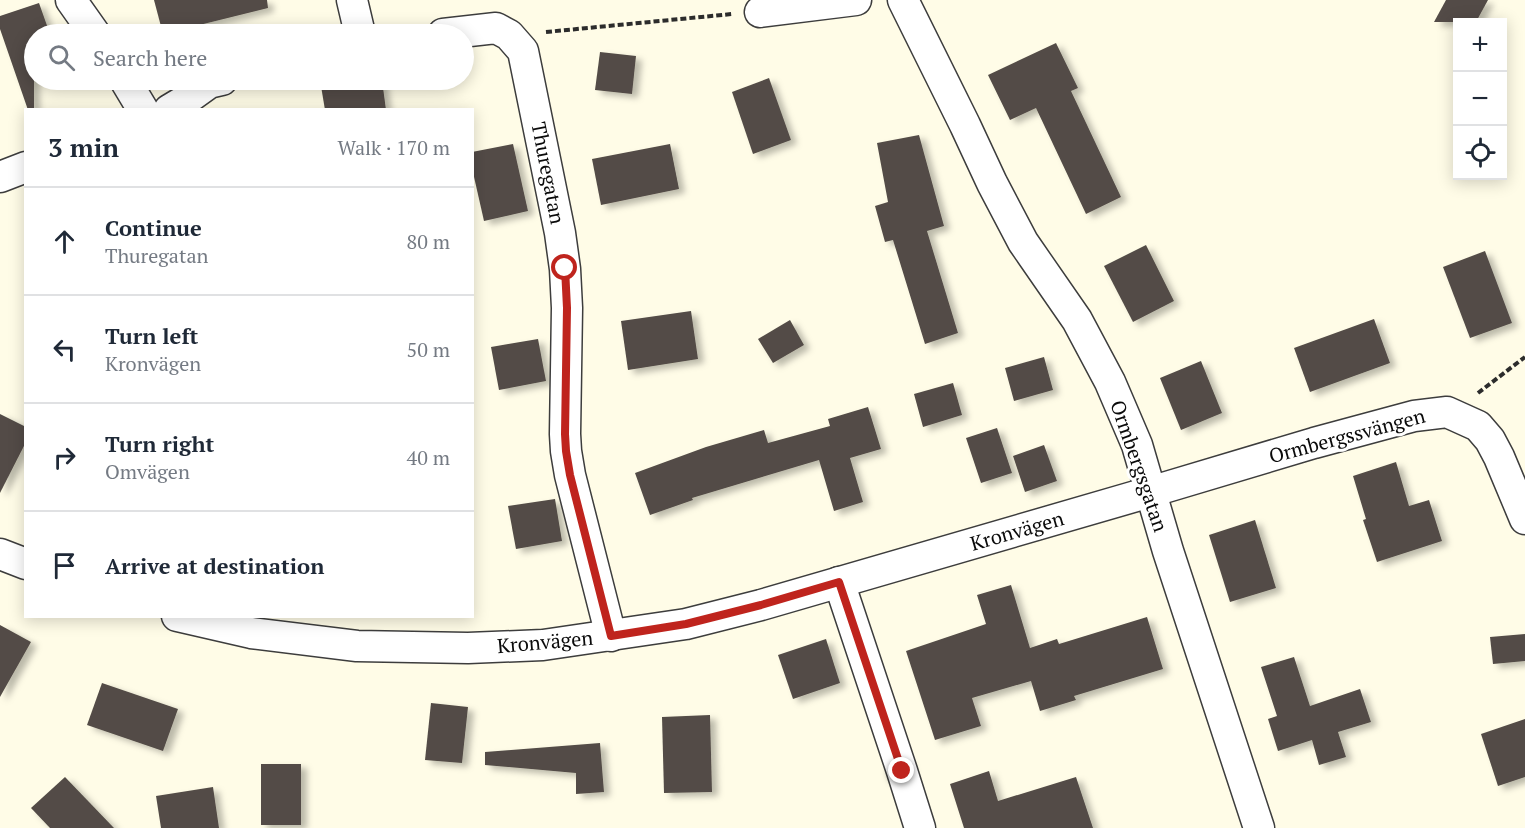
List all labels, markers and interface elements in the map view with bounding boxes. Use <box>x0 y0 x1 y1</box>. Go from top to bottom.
map controls <box>1453 18 1507 180</box>
button: + <box>1453 18 1507 72</box>
search box <box>24 24 474 90</box>
icon: search <box>45 41 78 74</box>
text: Search here <box>93 43 207 72</box>
button: − <box>1453 72 1507 126</box>
street label: Thuregatan <box>525 120 572 226</box>
button: locate <box>1453 126 1507 180</box>
text: 3 min <box>48 130 119 164</box>
text: Walk · 170 m <box>338 134 450 161</box>
text: Continue <box>105 213 202 242</box>
icon: ahead <box>48 225 81 258</box>
text: 80 m <box>407 228 450 255</box>
text: Thuregatan <box>105 242 208 269</box>
route start <box>551 254 577 280</box>
text: Turn left <box>105 321 198 350</box>
icon: left <box>48 333 81 366</box>
text: 50 m <box>407 336 450 363</box>
text: Kronvägen <box>105 350 201 377</box>
street label: Ormbergsgatan <box>1104 396 1175 535</box>
street label: Ormbergssvängen <box>1266 402 1428 469</box>
text: Turn right <box>105 429 214 458</box>
icon: right <box>48 441 81 474</box>
text: 40 m <box>407 444 450 471</box>
text: Omvägen <box>105 458 190 485</box>
street label: Kronvägen <box>967 504 1067 557</box>
icon: arrive <box>48 549 81 582</box>
text: Arrive at destination <box>105 551 324 580</box>
street label: Kronvägen <box>496 624 594 659</box>
route end <box>888 757 914 783</box>

